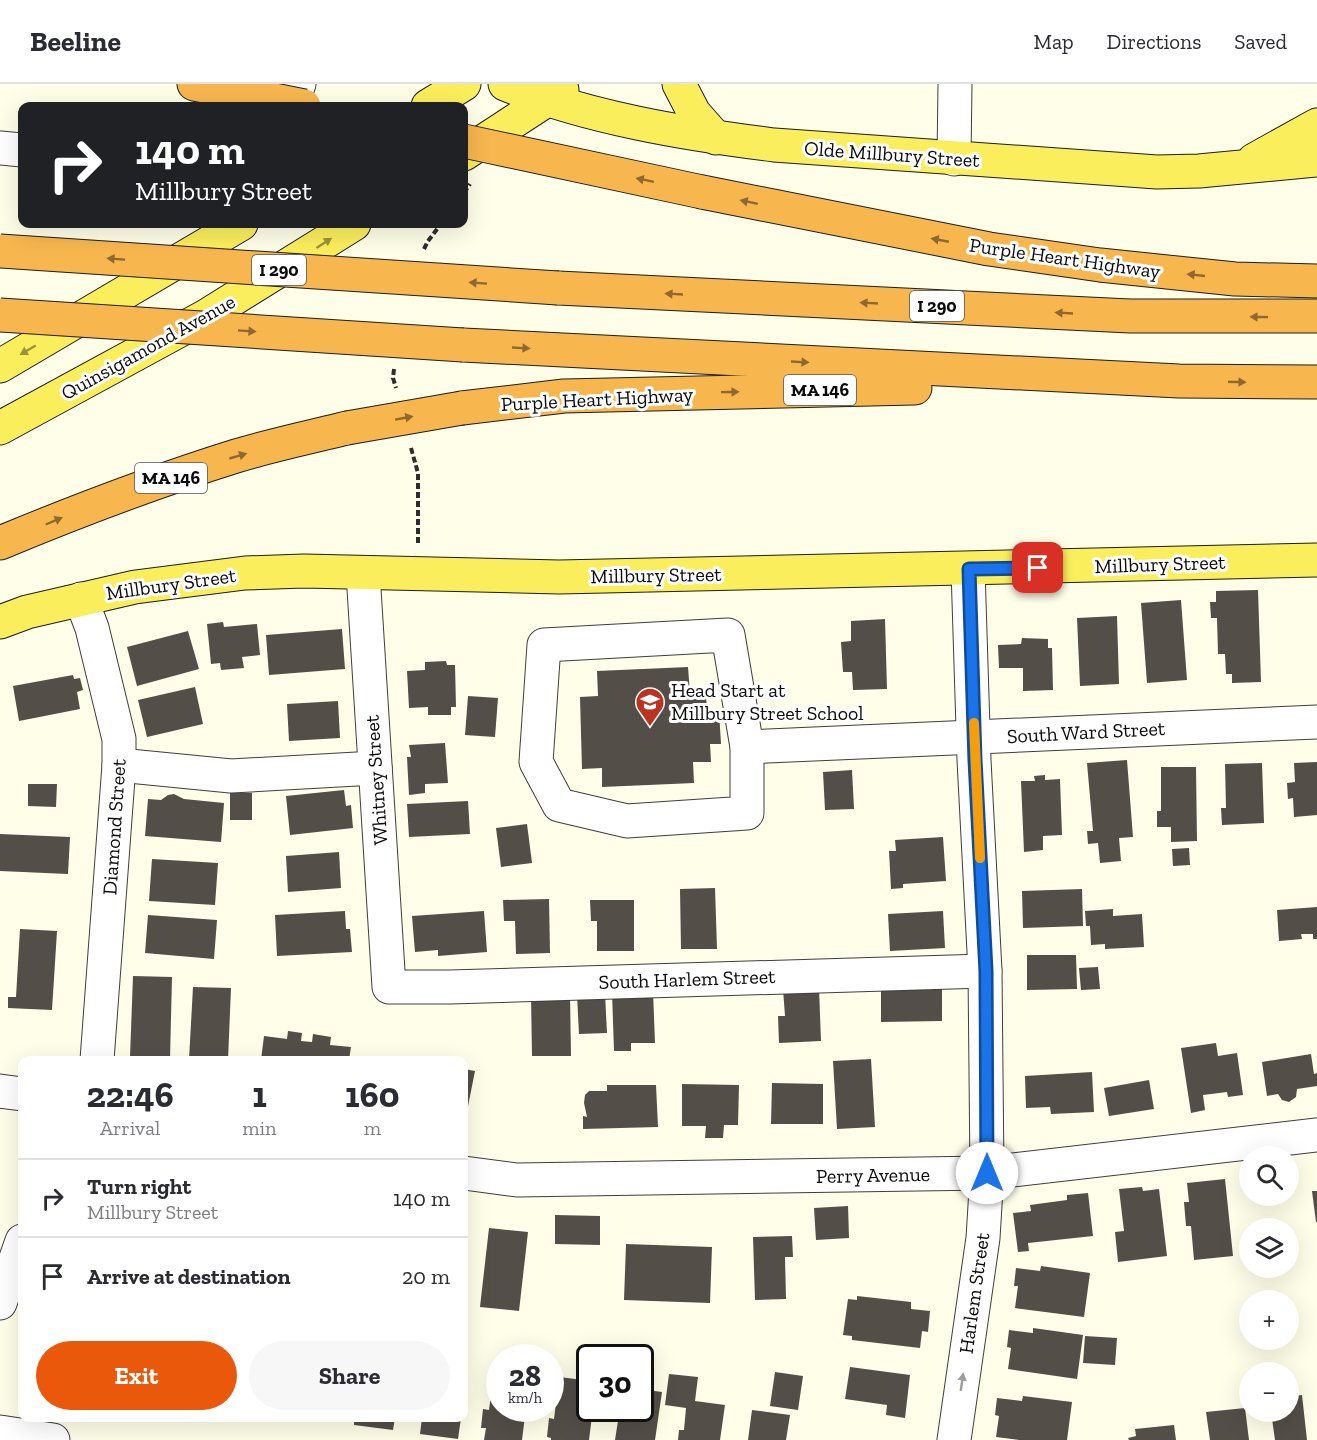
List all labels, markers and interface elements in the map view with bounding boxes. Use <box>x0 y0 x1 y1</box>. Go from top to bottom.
text: Beeline <box>30 25 121 58</box>
text: Map <box>1034 29 1074 54</box>
text: Directions <box>1107 29 1201 54</box>
text: Saved <box>1234 29 1287 54</box>
text: 140 m <box>135 124 245 175</box>
icon: right <box>36 126 114 204</box>
street label: Olde Millbury Street <box>804 136 981 172</box>
one-way arrow <box>635 174 654 184</box>
text: Millbury Street <box>135 175 312 207</box>
one-way arrow <box>740 196 758 206</box>
street label: Purple Heart Highway <box>968 233 1163 283</box>
one-way arrow <box>931 235 950 244</box>
one-way arrow <box>316 237 332 249</box>
one-way arrow <box>107 254 126 264</box>
road number: I 290 <box>252 255 306 285</box>
one-way arrow <box>1186 270 1205 280</box>
one-way arrow <box>469 278 488 288</box>
street label: Quinsigamond Avenue <box>57 289 239 405</box>
one-way arrow <box>665 289 684 298</box>
road number: I 290 <box>910 291 964 321</box>
one-way arrow <box>859 299 878 308</box>
one-way arrow <box>1054 308 1073 317</box>
one-way arrow <box>1249 312 1268 322</box>
one-way arrow <box>238 326 257 336</box>
one-way arrow <box>512 343 531 352</box>
one-way arrow <box>19 345 36 355</box>
one-way arrow <box>790 357 809 367</box>
road number: MA 146 <box>784 375 856 405</box>
one-way arrow <box>1228 377 1247 387</box>
street label: Purple Heart Highway <box>500 382 695 416</box>
one-way arrow <box>720 387 739 397</box>
one-way arrow <box>395 413 414 422</box>
one-way arrow <box>229 451 247 460</box>
road number: MA 146 <box>135 463 207 493</box>
one-way arrow <box>45 516 63 525</box>
pin <box>1012 542 1063 593</box>
street label: Millbury Street <box>1094 550 1227 578</box>
icon: arrive <box>1021 551 1054 584</box>
street label: Millbury Street <box>590 562 722 588</box>
street label: Millbury Street <box>104 563 238 605</box>
place label: Head Start at Millbury Street School <box>671 678 864 725</box>
school or university icon: Head Start at Millbury Street School <box>634 686 666 728</box>
street label: Whitney Street <box>359 714 393 846</box>
street label: South Ward Street <box>1006 716 1166 748</box>
street label: Diamond Street <box>97 757 131 896</box>
street label: South Harlem Street <box>598 964 777 994</box>
text: 22:46 <box>86 1073 174 1116</box>
text: 1 <box>252 1073 267 1116</box>
text: 160 <box>345 1073 400 1116</box>
text: Arrival <box>100 1116 160 1140</box>
text: min <box>242 1116 277 1140</box>
text: m <box>364 1116 381 1140</box>
position arrow <box>955 1141 1019 1205</box>
map controls <box>1239 1146 1299 1422</box>
button: search <box>1239 1146 1299 1206</box>
street label: Perry Avenue <box>816 1162 930 1188</box>
text: Turn right <box>87 1173 191 1200</box>
icon: right <box>36 1182 69 1215</box>
text: 140 m <box>393 1185 450 1212</box>
text: Millbury Street <box>87 1200 218 1224</box>
button: layers <box>1239 1218 1299 1278</box>
street label: Harlem Street <box>954 1230 994 1355</box>
icon: arrive <box>36 1260 69 1293</box>
text: Arrive at destination <box>87 1263 290 1290</box>
text: 20 m <box>402 1263 450 1290</box>
button: + <box>1239 1290 1299 1350</box>
button: Exit <box>36 1341 237 1410</box>
button: Share <box>249 1341 450 1410</box>
speed limit sign: 30 <box>576 1344 654 1422</box>
text: 28 <box>509 1358 541 1394</box>
button: − <box>1239 1362 1299 1422</box>
one-way arrow <box>958 1372 967 1391</box>
text: km/h <box>508 1389 542 1407</box>

